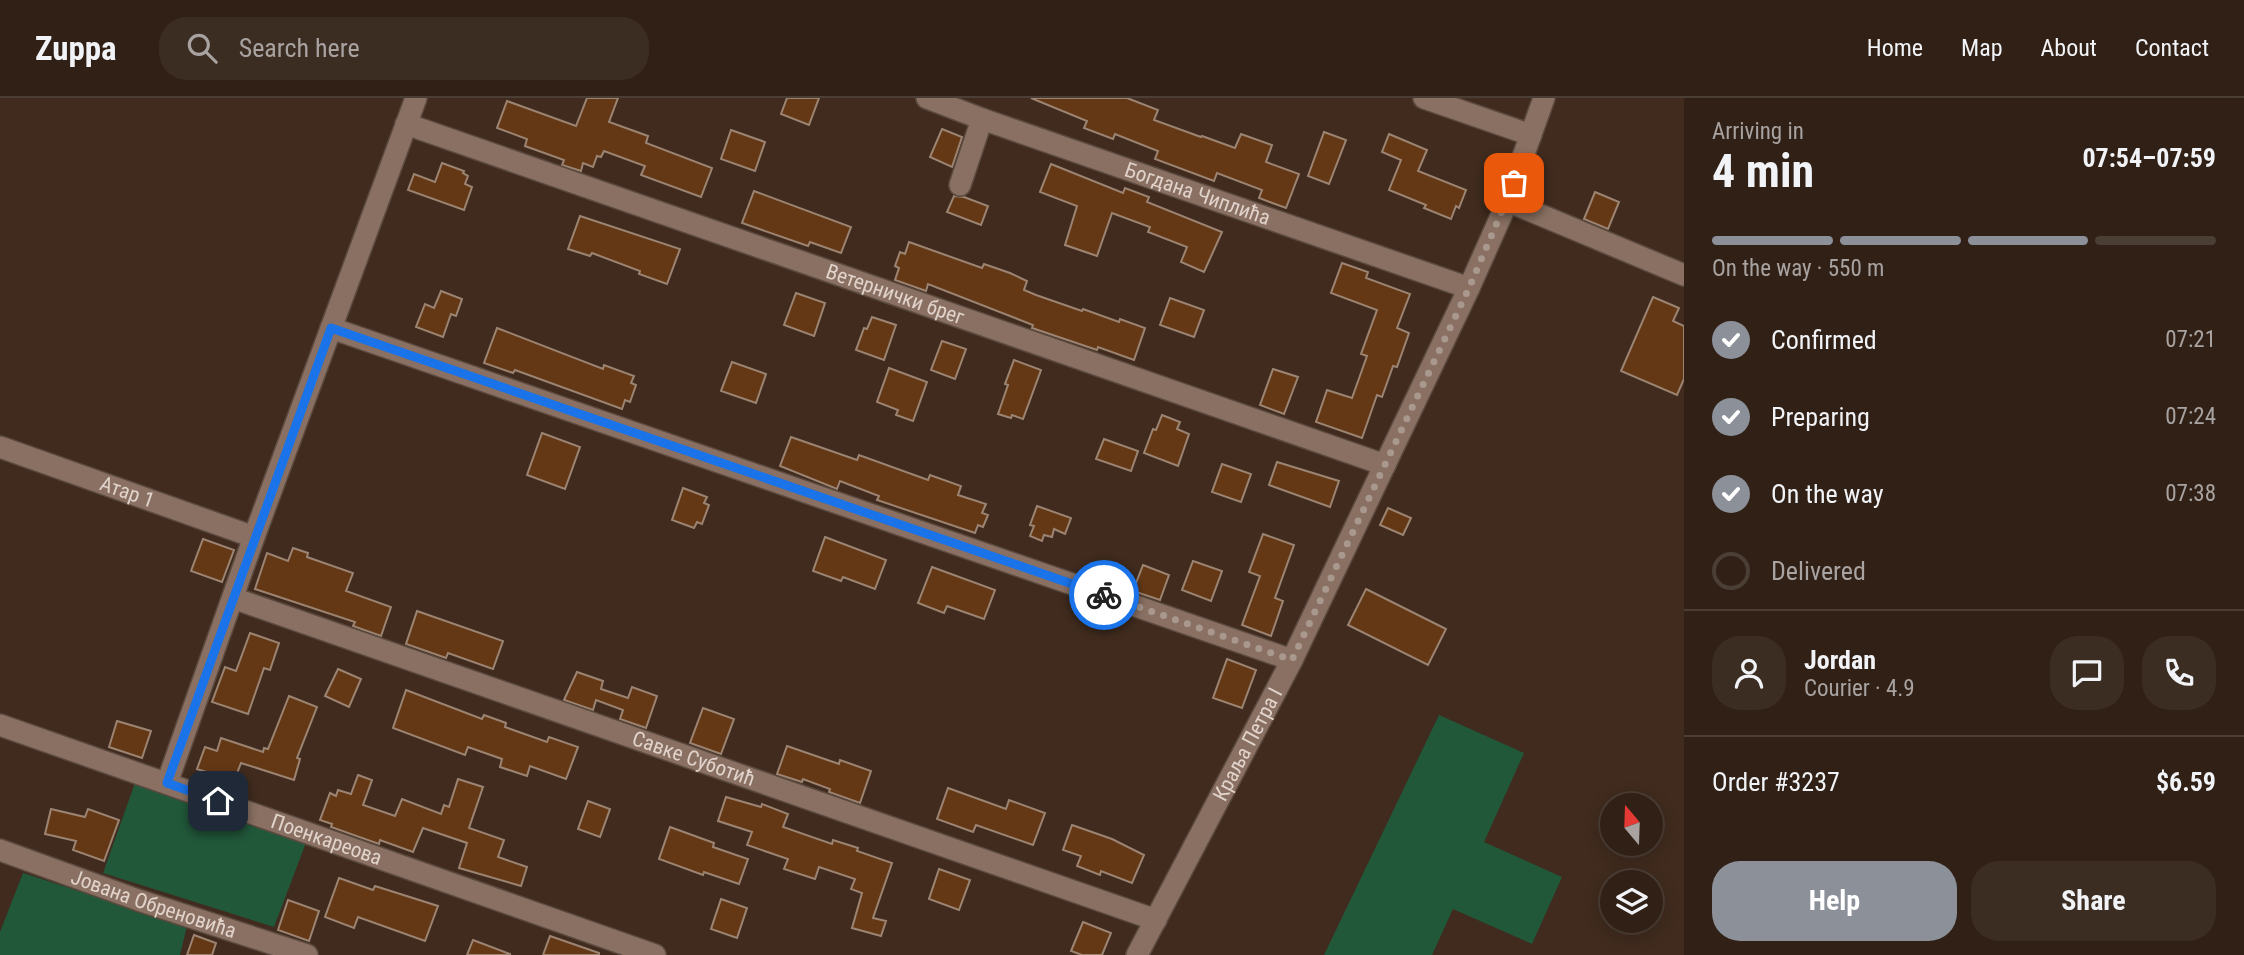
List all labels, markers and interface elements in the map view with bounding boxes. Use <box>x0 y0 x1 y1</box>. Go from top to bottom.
search box <box>159 17 649 80</box>
text: Zuppa <box>35 29 117 68</box>
icon: search <box>183 29 221 67</box>
text: Search here <box>239 33 360 63</box>
text: Home <box>1867 34 1923 62</box>
text: Map <box>1961 34 2003 62</box>
text: About <box>2041 34 2097 62</box>
text: Contact <box>2135 34 2209 62</box>
text: Arriving in <box>1712 118 1804 145</box>
text: 07:54–07:59 <box>2082 143 2216 173</box>
text: 4 min <box>1712 144 1814 198</box>
pin <box>1484 153 1544 213</box>
street label: Богдана Чиплића <box>1122 157 1273 230</box>
icon: bag <box>1495 164 1533 202</box>
text: On the way · 550 m <box>1712 255 1884 282</box>
street label: Ветернички брег <box>823 259 968 330</box>
icon: check <box>1712 321 1750 359</box>
text: Confirmed <box>1771 325 1877 355</box>
text: 07:21 <box>2165 326 2216 353</box>
icon: check <box>1712 398 1750 436</box>
text: Preparing <box>1771 402 1870 432</box>
text: 07:24 <box>2165 403 2216 430</box>
street label: Атар 1 <box>97 471 158 513</box>
icon: check <box>1712 475 1750 513</box>
text: On the way <box>1771 479 1884 509</box>
text: 07:38 <box>2165 480 2216 507</box>
text: Delivered <box>1771 556 1866 586</box>
courier <box>1069 560 1139 630</box>
icon: bike <box>1085 576 1123 614</box>
button: person <box>1712 636 1786 710</box>
button: chat <box>2050 636 2124 710</box>
button: phone <box>2142 636 2216 710</box>
text: Jordan <box>1804 645 1876 675</box>
text: Courier · 4.9 <box>1804 675 1915 702</box>
street label: Краља Петра I <box>1208 684 1287 805</box>
street label: Савке Суботић <box>629 726 758 791</box>
text: Order #3237 <box>1712 767 1840 797</box>
text: $6.59 <box>2156 767 2216 797</box>
pin <box>188 771 248 831</box>
icon: home <box>199 782 237 820</box>
north arrow <box>1600 793 1662 856</box>
map controls <box>1600 793 1663 933</box>
street label: Поенкареова <box>268 809 385 870</box>
button: Help <box>1712 861 1957 941</box>
button: Share <box>1971 861 2216 941</box>
street label: Јована Обреновића <box>68 865 239 943</box>
button: layers <box>1600 870 1663 933</box>

